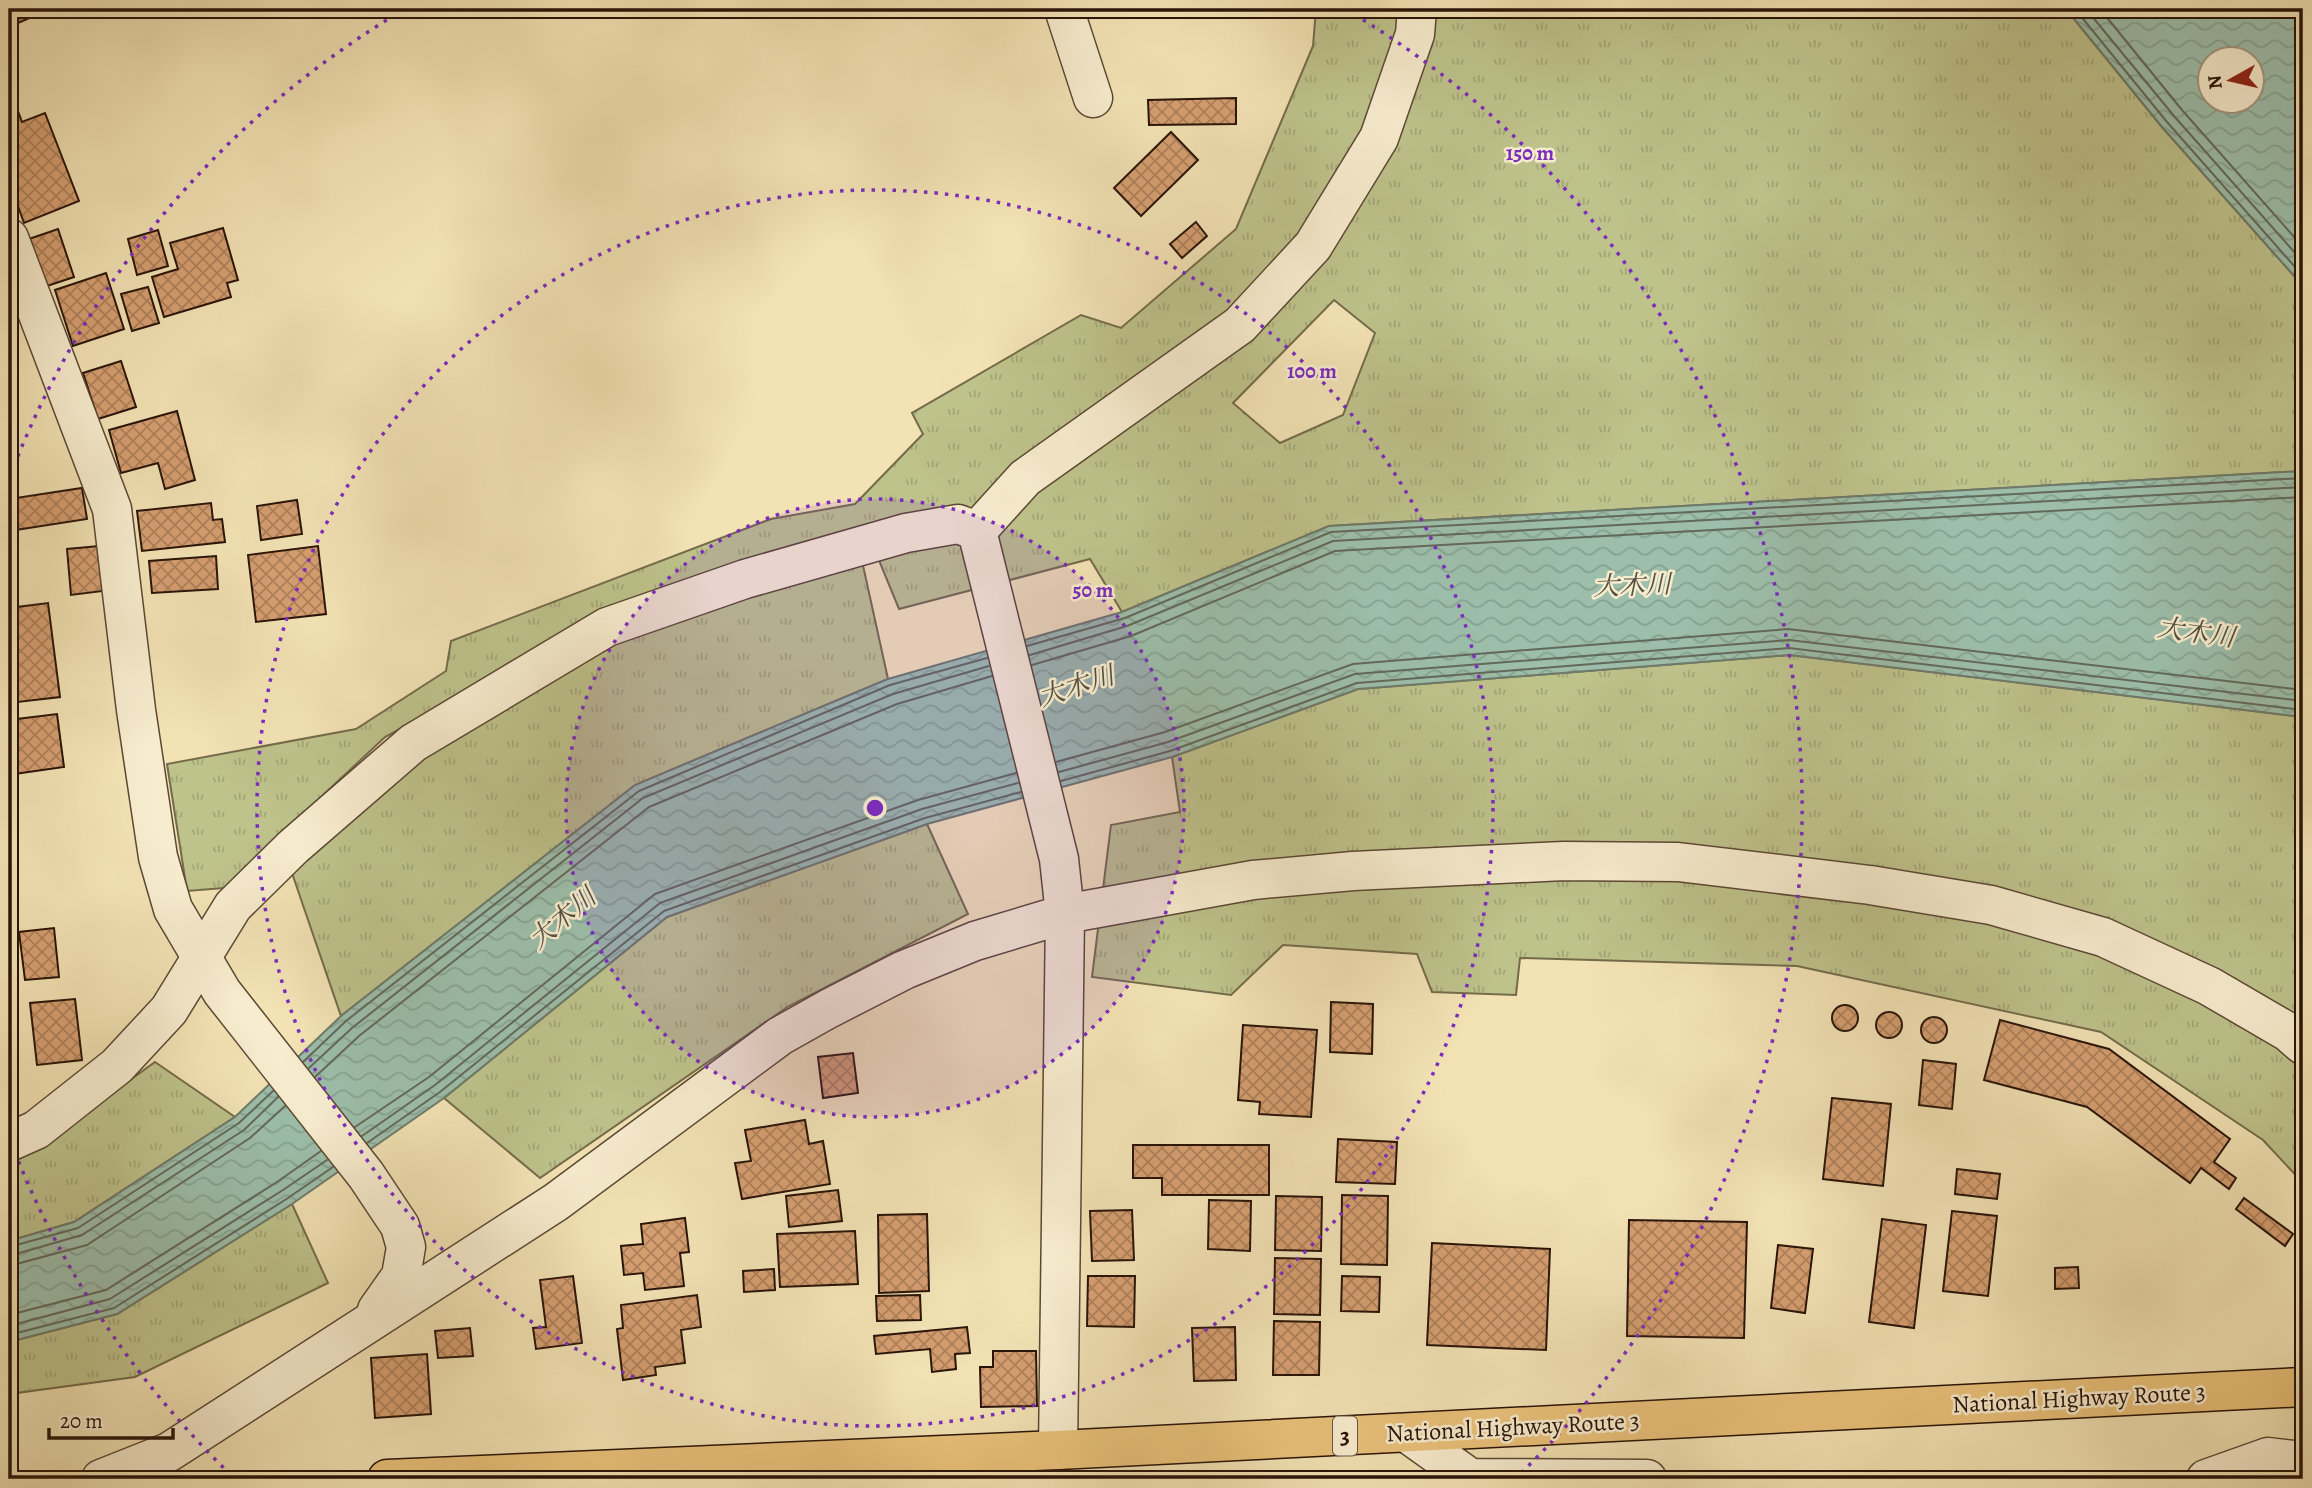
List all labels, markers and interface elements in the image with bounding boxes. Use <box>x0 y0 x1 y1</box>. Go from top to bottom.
north arrow <box>2196 46 2266 116</box>
text: N <box>2201 73 2229 91</box>
text: 150 m <box>1506 139 1555 167</box>
text: 100 m <box>1287 357 1337 385</box>
water label: 大木川 <box>1592 567 1675 604</box>
text: 50 m <box>1073 576 1114 604</box>
water label: 大木川 <box>2155 610 2240 656</box>
water label: 大木川 <box>1034 657 1121 715</box>
centre of rings <box>863 796 887 820</box>
water label: 大木川 <box>521 878 606 957</box>
street label: National Highway Route 3 <box>1952 1375 2206 1421</box>
scale bar <box>49 1397 173 1441</box>
street label: National Highway Route 3 <box>1386 1404 1640 1450</box>
text: 20 m <box>60 1407 103 1435</box>
road number: 3 <box>1333 1416 1357 1456</box>

